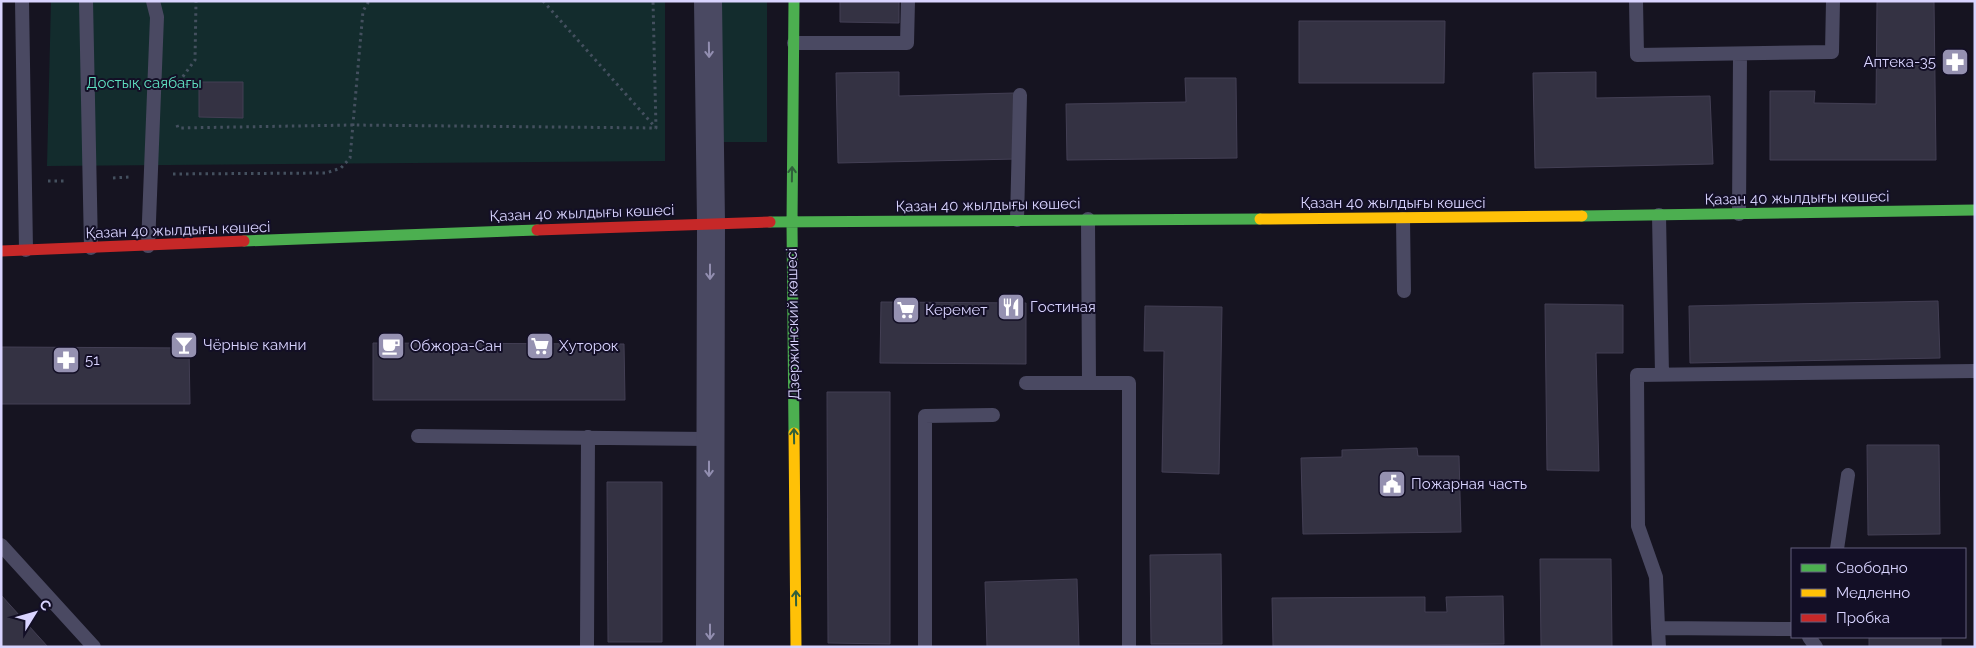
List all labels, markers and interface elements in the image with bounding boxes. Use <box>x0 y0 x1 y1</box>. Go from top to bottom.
one-way arrow <box>704 42 713 58</box>
pharmacy icon: Аптека-35 <box>1940 47 1970 77</box>
place label: Аптека-35 <box>1863 53 1936 71</box>
park label: Достық саябағы <box>86 74 202 92</box>
one-way arrow <box>787 166 797 182</box>
street label: Қазан 40 жылдығы көшесі <box>1704 187 1890 209</box>
street label: Қазан 40 жылдығы көшесі <box>895 194 1081 216</box>
street label: Қазан 40 жылдығы көшесі <box>1301 194 1485 212</box>
street label: Қазан 40 жылдығы көшесі <box>489 201 675 225</box>
street label: Қазан 40 жылдығы көшесі <box>85 218 271 242</box>
street label: Дзержинский көшесі <box>783 248 803 400</box>
one-way arrow <box>705 263 715 279</box>
restaurant icon: Гостиная <box>996 292 1026 322</box>
supermarket icon: Керемет <box>891 295 921 325</box>
place label: Гостиная <box>1030 298 1096 316</box>
place label: Керемет <box>925 301 987 319</box>
bar icon: Чёрные камни <box>169 330 199 360</box>
cafe icon: Обжора-Сан <box>376 331 406 361</box>
supermarket icon: Хуторок <box>525 331 555 361</box>
place label: Чёрные камни <box>203 336 306 354</box>
place label: Обжора-Сан <box>410 337 502 355</box>
place label: Хуторок <box>559 337 619 355</box>
pharmacy icon: 51 <box>51 345 81 375</box>
place label: 51 <box>85 351 100 369</box>
one-way arrow <box>789 428 799 444</box>
one-way arrow <box>704 460 714 477</box>
public building icon: Пожарная часть <box>1377 469 1407 499</box>
place label: Пожарная часть <box>1411 475 1527 493</box>
legend <box>1791 548 1966 638</box>
text: Свободно <box>1836 559 1908 577</box>
text: Медленно <box>1836 584 1910 602</box>
north arrow <box>10 588 60 638</box>
one-way arrow <box>791 590 801 606</box>
text: С <box>36 597 55 614</box>
text: Пробка <box>1836 609 1890 627</box>
one-way arrow <box>705 623 715 639</box>

